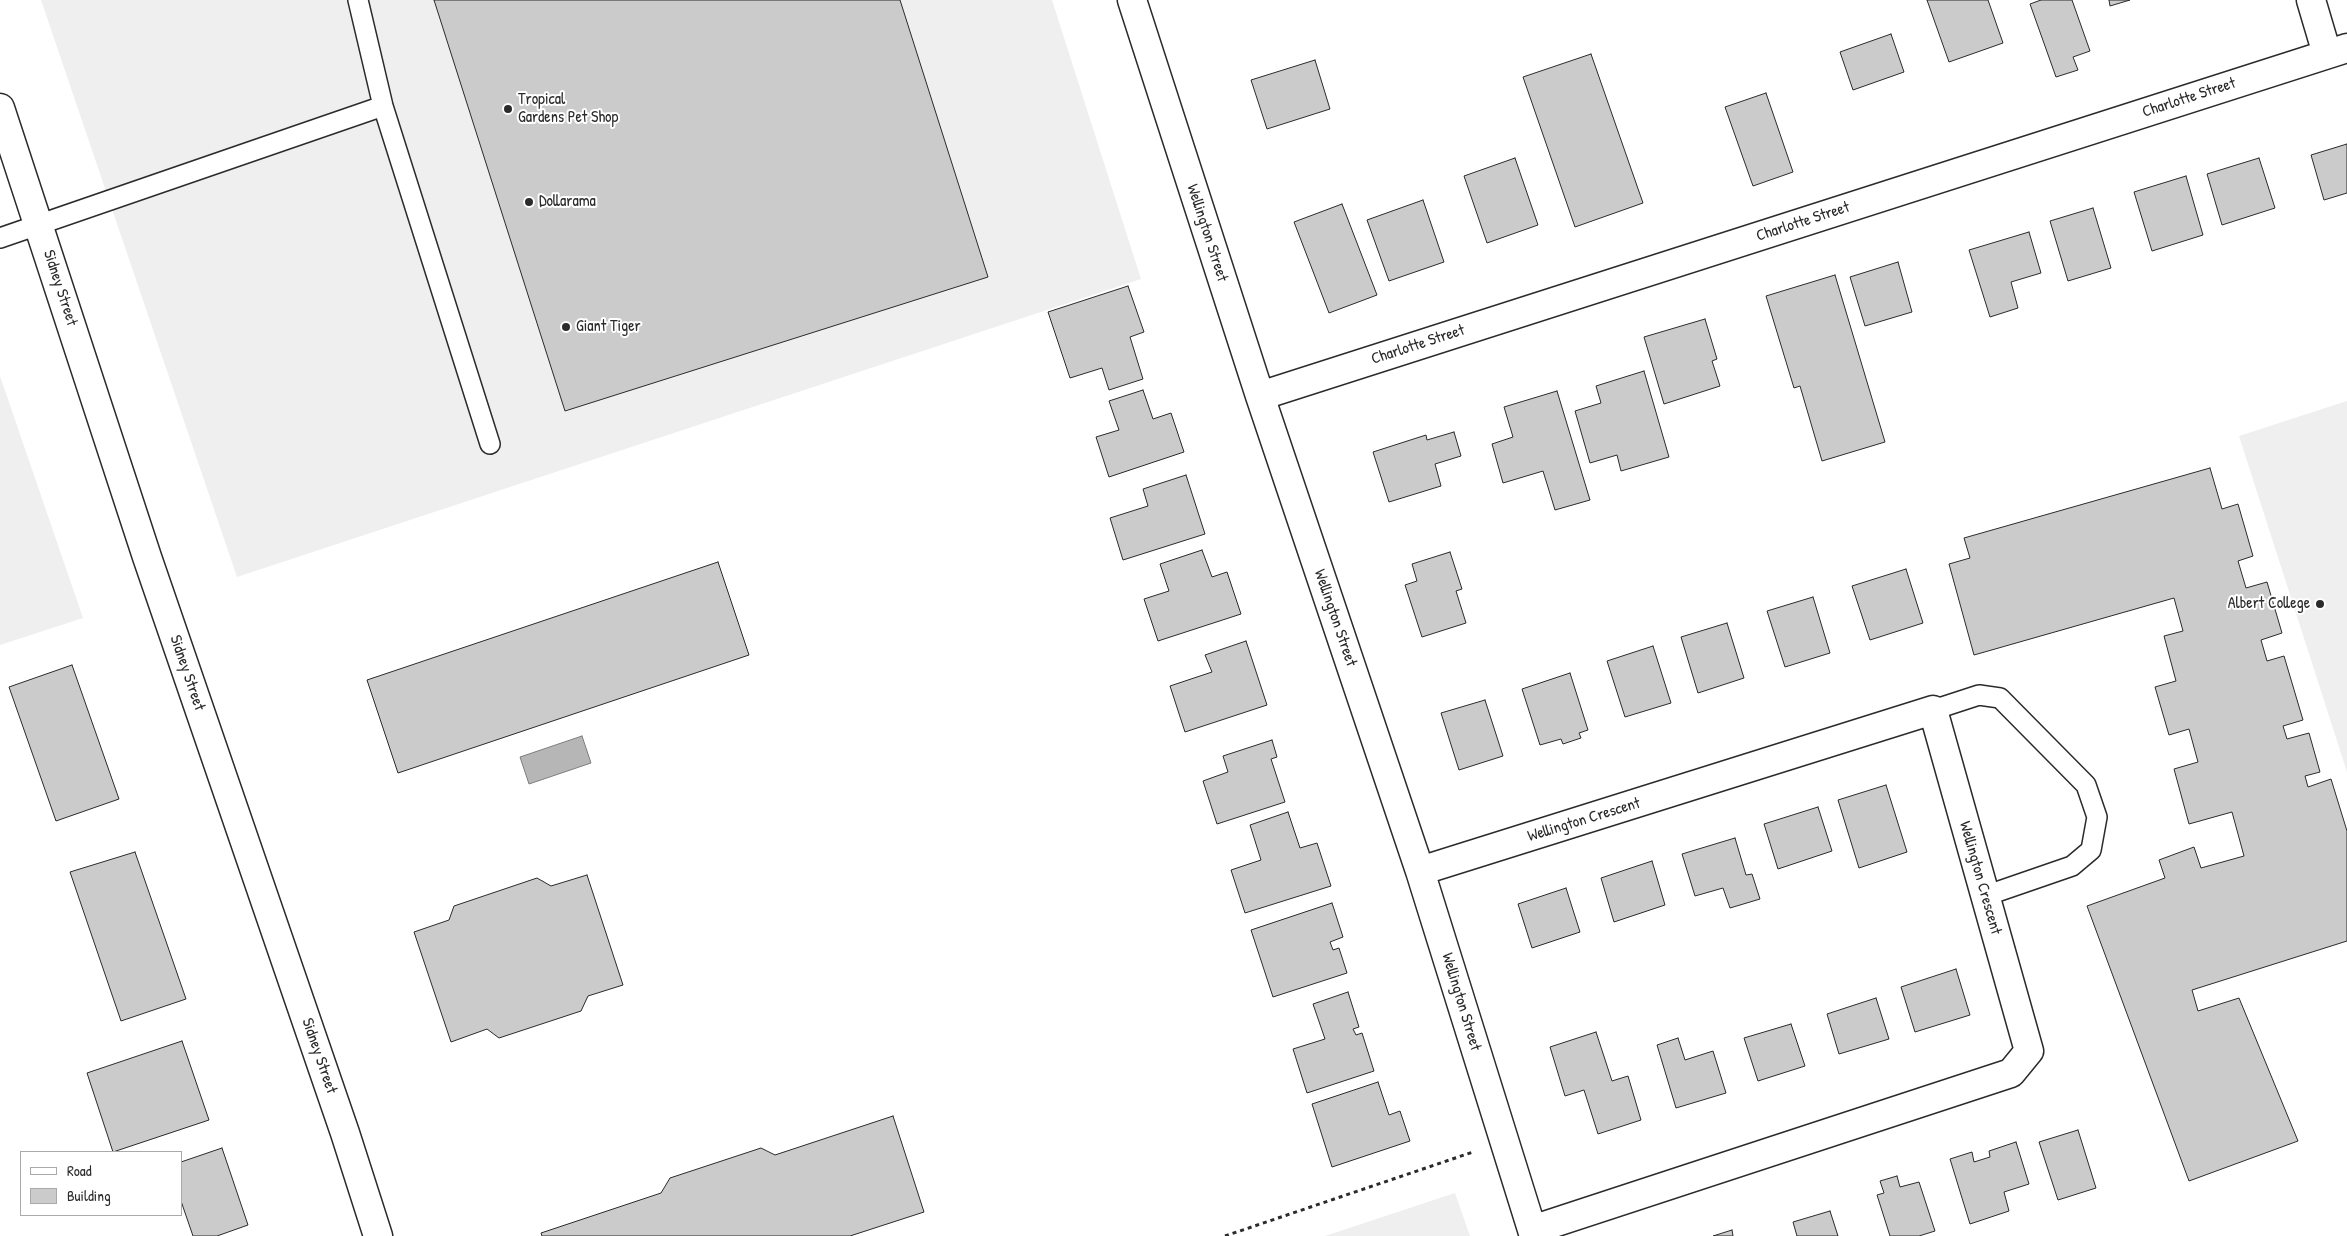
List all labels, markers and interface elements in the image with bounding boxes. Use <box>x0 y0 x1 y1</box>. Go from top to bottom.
street label: Charlotte Street <box>2140 74 2238 122</box>
place label: Tropical Gardens Pet Shop <box>518 90 618 128</box>
marker: Tropical Gardens Pet Shop <box>502 103 514 115</box>
street label: Wellington Street <box>1182 182 1232 284</box>
place label: Dollarama <box>539 192 596 212</box>
marker: Dollarama <box>523 196 535 208</box>
street label: Charlotte Street <box>1754 198 1852 246</box>
street label: Sidney Street <box>39 248 81 328</box>
place label: Giant Tiger <box>576 317 641 337</box>
marker: Giant Tiger <box>560 321 572 333</box>
street label: Charlotte Street <box>1369 321 1467 369</box>
street label: Wellington Street <box>1309 567 1361 669</box>
place label: Albert College <box>2228 594 2310 614</box>
marker: Albert College <box>2314 598 2326 610</box>
street label: Sidney Street <box>165 633 209 713</box>
street label: Wellington Crescent <box>1525 794 1643 846</box>
street label: Wellington Crescent <box>1955 819 2005 937</box>
street label: Wellington Street <box>1437 951 1485 1053</box>
street label: Sidney Street <box>297 1016 341 1096</box>
legend <box>20 1151 182 1216</box>
text: Road <box>67 1160 92 1181</box>
text: Building <box>67 1185 111 1206</box>

